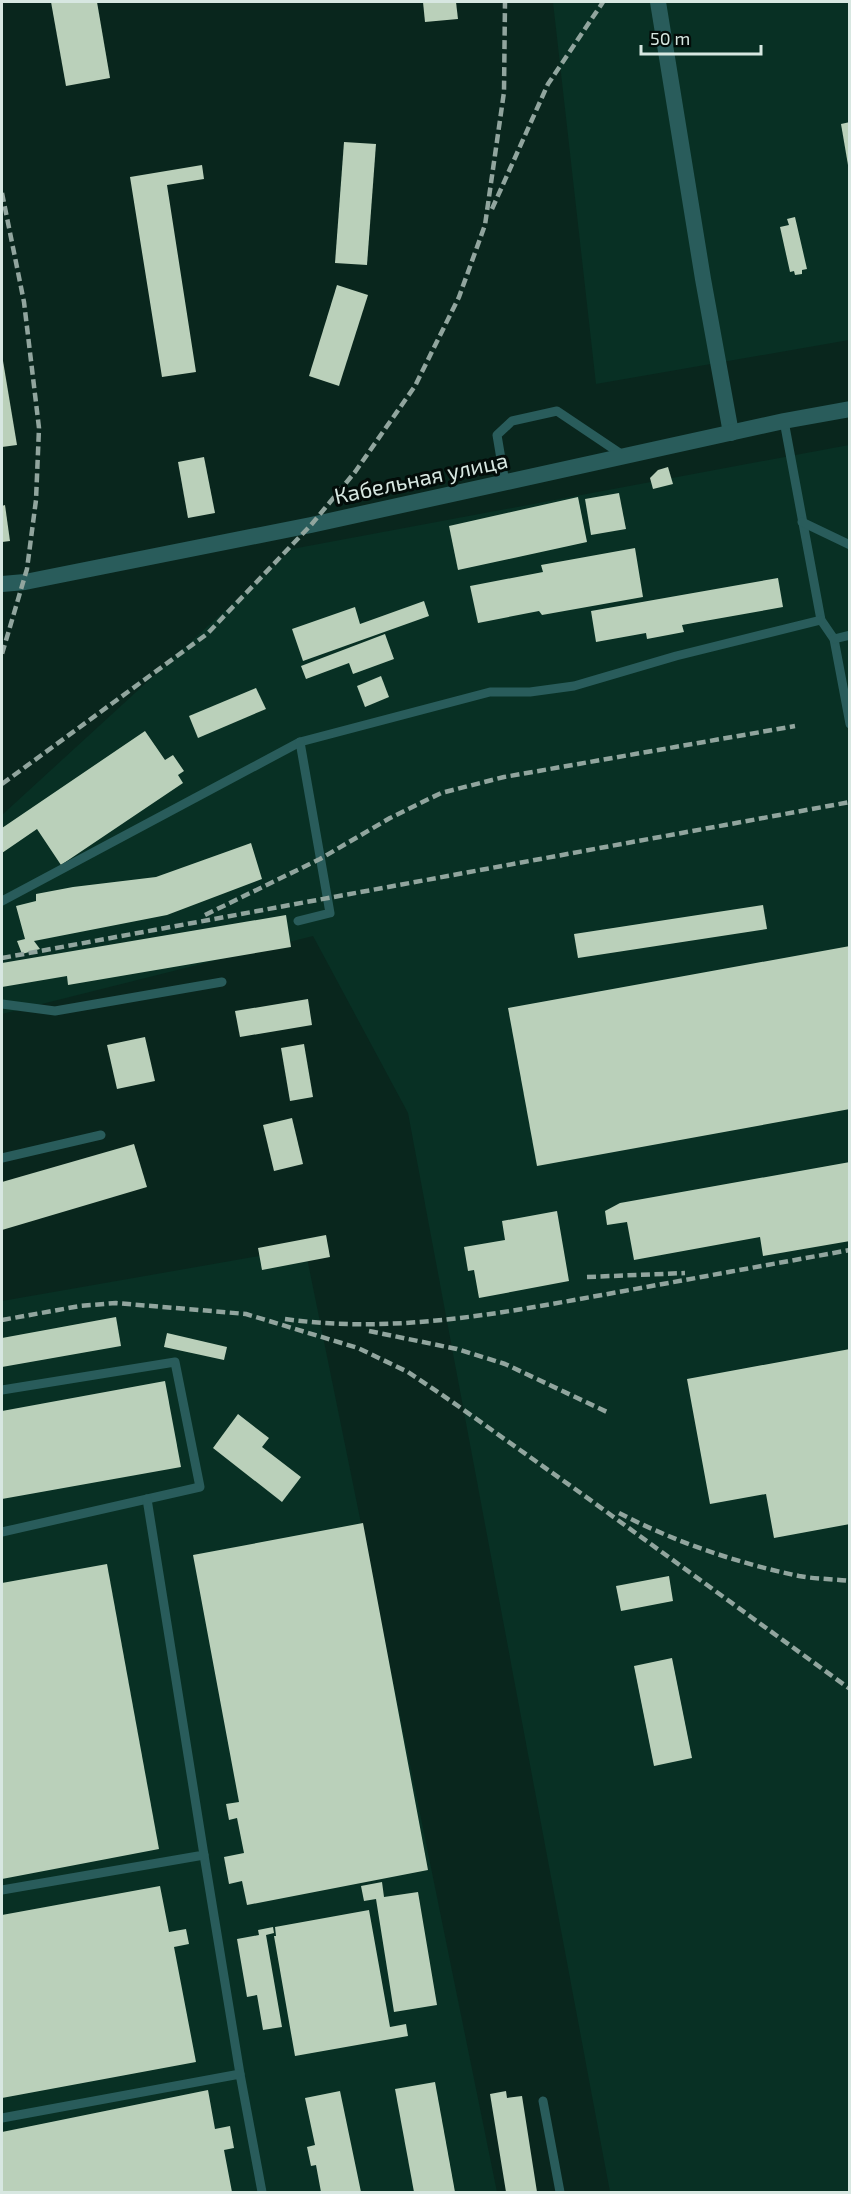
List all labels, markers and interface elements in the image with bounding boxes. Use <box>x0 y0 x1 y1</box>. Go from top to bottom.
scale bar <box>641 18 761 56</box>
text: 50 m <box>650 27 690 49</box>
street label: Кабельная улица <box>332 446 510 509</box>

